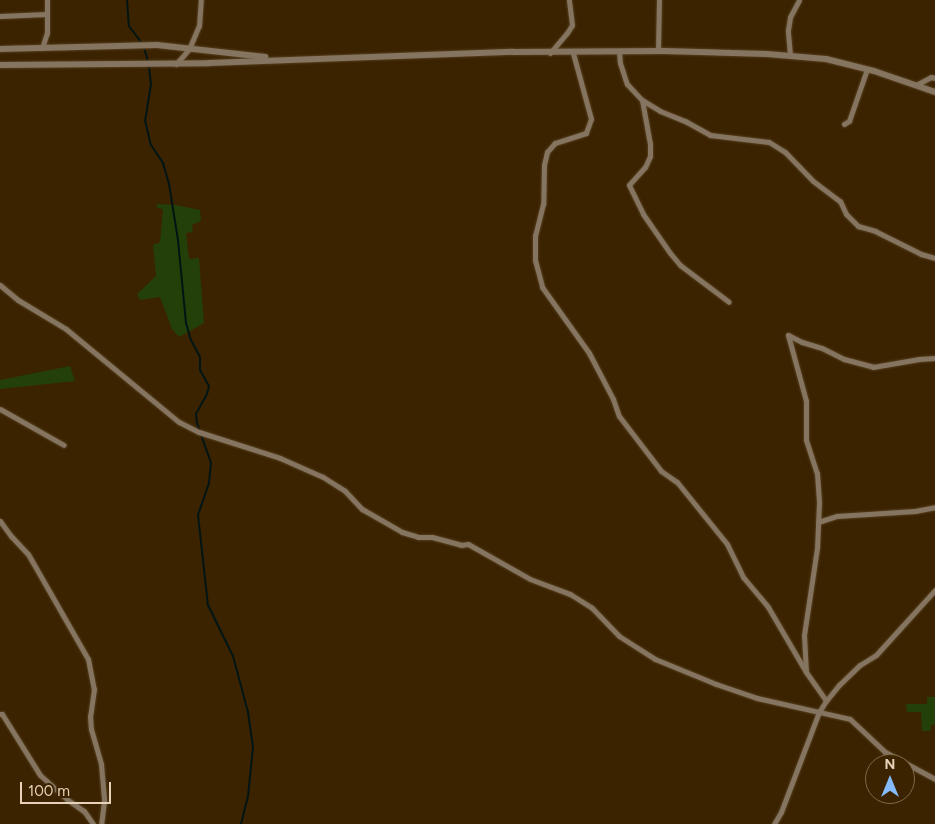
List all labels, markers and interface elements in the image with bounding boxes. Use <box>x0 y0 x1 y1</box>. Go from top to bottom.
north arrow <box>865 754 915 804</box>
text: N <box>885 756 895 773</box>
scale bar <box>22 772 114 804</box>
text: 100 m <box>28 782 70 800</box>

